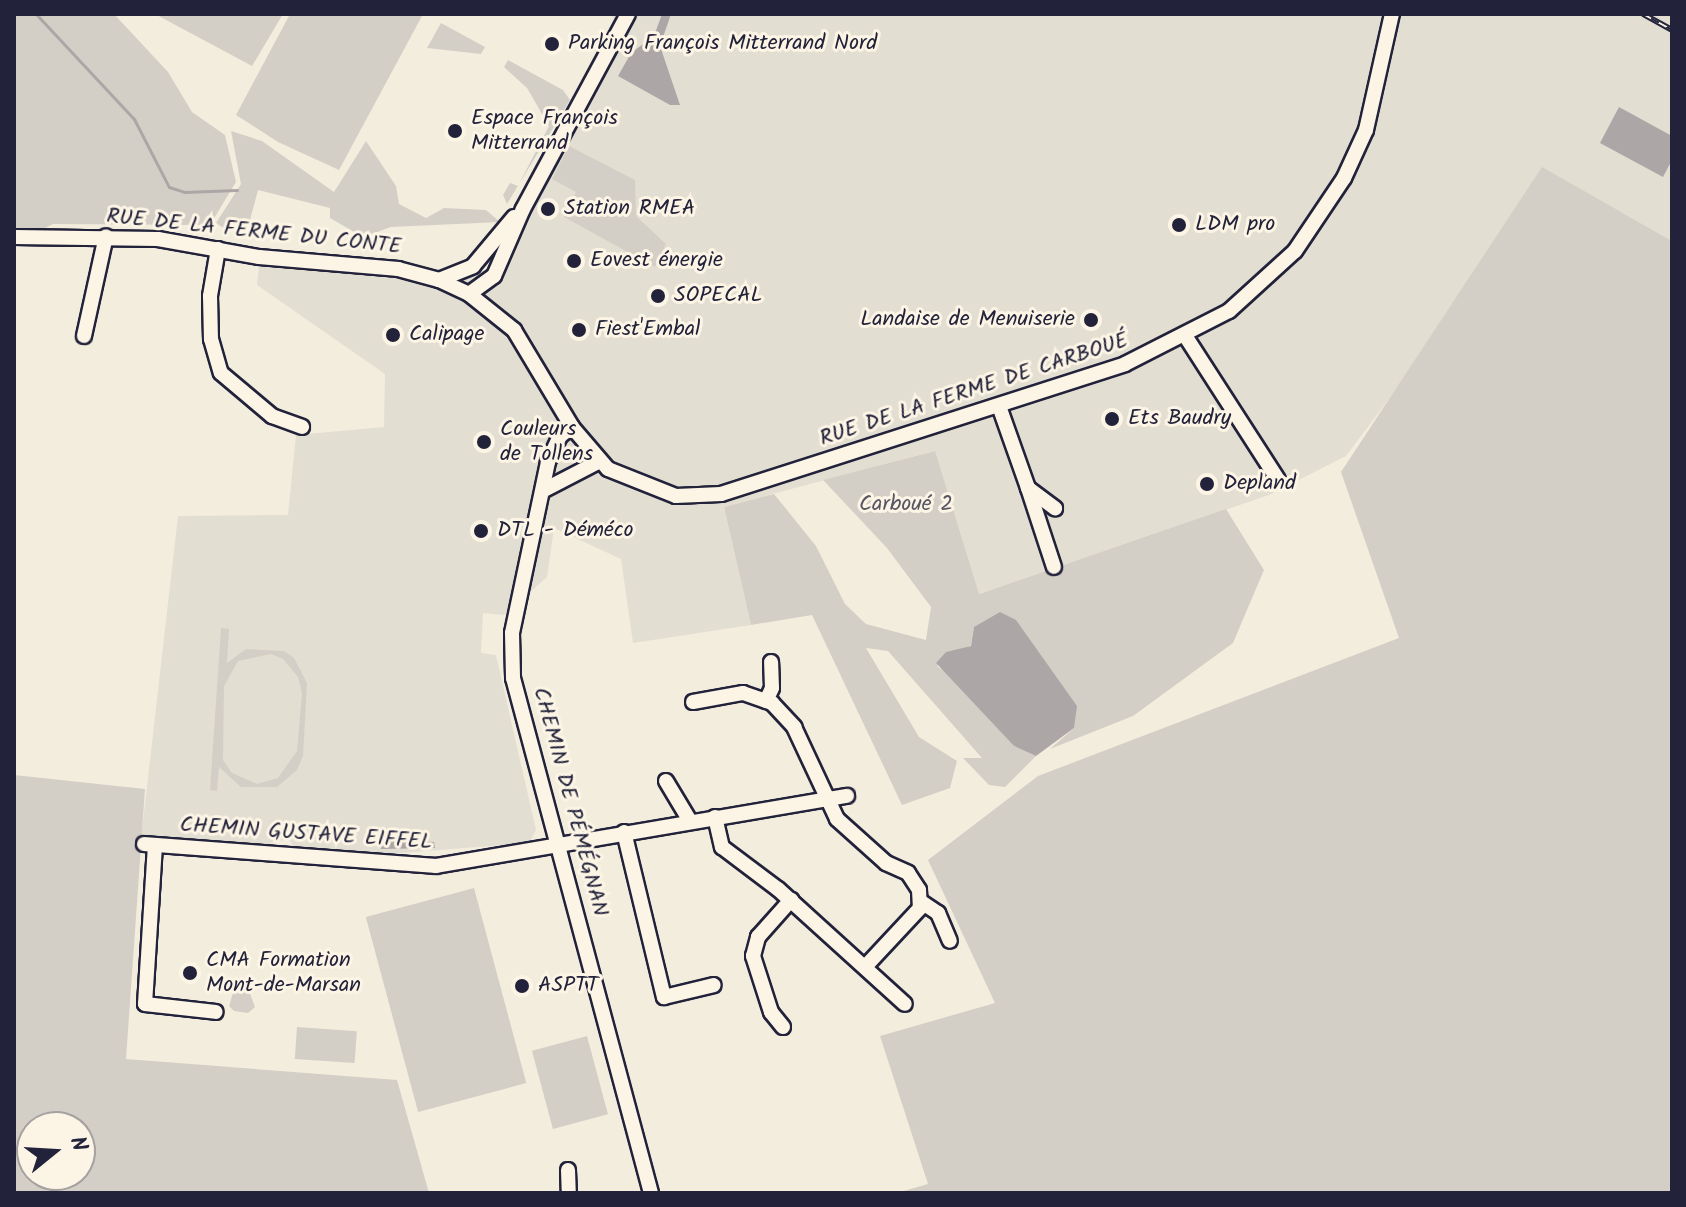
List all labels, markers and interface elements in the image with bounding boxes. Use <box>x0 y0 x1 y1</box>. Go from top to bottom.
place label: Parking François Mitterrand Nord <box>568 31 877 57</box>
marker: Parking François Mitterrand Nord <box>543 35 561 53</box>
place label: Espace François Mitterrand <box>471 105 618 156</box>
marker: Espace François Mitterrand <box>446 122 464 140</box>
place label: Station RMEA <box>564 196 695 222</box>
marker: Station RMEA <box>539 200 557 218</box>
street label: RUE DE LA FERME DU CONTE <box>105 203 403 261</box>
place label: LDM pro <box>1195 212 1275 238</box>
marker: LDM pro <box>1170 216 1188 234</box>
place label: Eovest énergie <box>590 248 723 274</box>
marker: Eovest énergie <box>565 252 583 270</box>
place label: SOPECAL <box>674 283 763 309</box>
marker: SOPECAL <box>649 287 667 305</box>
place label: Landaise de Menuiserie <box>860 307 1075 333</box>
marker: Landaise de Menuiserie <box>1082 311 1100 329</box>
place label: Fiest'Embal <box>595 317 700 343</box>
marker: Fiest'Embal <box>570 321 588 339</box>
place label: Calipage <box>409 322 484 348</box>
marker: Calipage <box>384 326 402 344</box>
street label: RUE DE LA FERME DE CARBOUÉ <box>816 328 1132 452</box>
place label: Ets Baudry <box>1128 406 1231 432</box>
marker: Ets Baudry <box>1103 410 1121 428</box>
place label: Couleurs de Tollens <box>500 416 593 468</box>
marker: Couleurs de Tollens <box>475 433 493 451</box>
place label: Depland <box>1223 471 1296 497</box>
marker: Depland <box>1198 475 1216 493</box>
park label: Carboué 2 <box>859 492 953 518</box>
place label: DTL - Déméco <box>497 518 633 544</box>
marker: DTL - Déméco <box>472 522 490 540</box>
street label: CHEMIN DE PÉMÉGNAN <box>527 685 613 919</box>
street label: CHEMIN GUSTAVE EIFFEL <box>179 812 433 856</box>
place label: CMA Formation Mont-de-Marsan <box>206 947 361 998</box>
marker: CMA Formation Mont-de-Marsan <box>181 964 199 982</box>
place label: ASPTT <box>538 973 599 999</box>
marker: ASPTT <box>513 977 531 995</box>
north arrow <box>16 1111 96 1191</box>
text: N <box>59 1132 96 1156</box>

